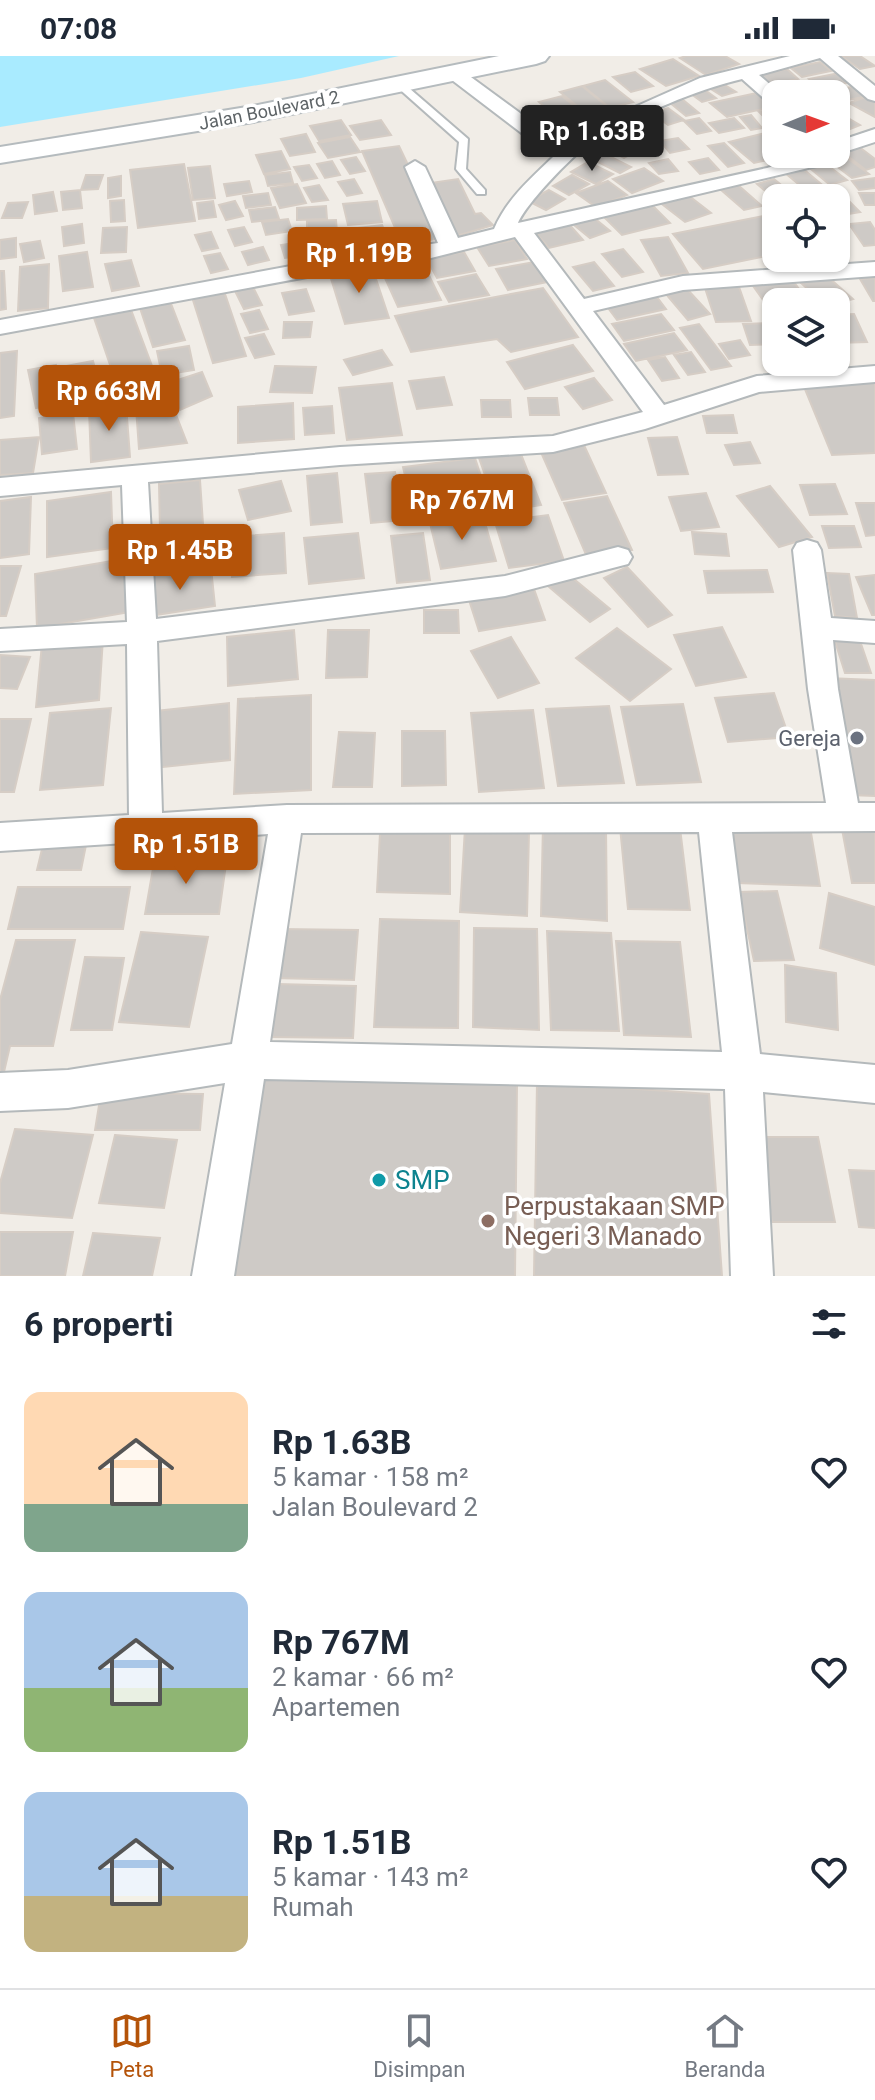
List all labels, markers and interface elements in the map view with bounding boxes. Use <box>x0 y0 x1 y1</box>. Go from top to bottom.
text: 07:08 <box>40 11 117 46</box>
north arrow <box>762 80 850 168</box>
map controls <box>762 80 850 376</box>
street label: Jalan Boulevard 2 <box>197 86 341 134</box>
pin: Rp 1.63B <box>509 105 675 173</box>
text: Rp 1.63B <box>539 116 645 146</box>
button: locate <box>762 184 850 272</box>
pin: Rp 1.19B <box>276 227 442 295</box>
text: Rp 1.19B <box>306 238 412 268</box>
button: layers <box>762 288 850 376</box>
pin: Rp 663M <box>35 365 183 433</box>
text: Rp 663M <box>56 376 162 406</box>
pin: Rp 767M <box>388 474 536 542</box>
text: Rp 767M <box>409 485 515 515</box>
pin: Rp 1.45B <box>97 524 263 592</box>
text: Rp 1.45B <box>127 535 233 565</box>
place label: Gereja <box>778 726 841 751</box>
marker: Gereja <box>848 729 866 747</box>
pin: Rp 1.51B <box>103 818 269 886</box>
text: Rp 1.51B <box>133 829 239 859</box>
place label: SMP <box>395 1165 450 1195</box>
marker: SMP <box>370 1171 388 1189</box>
place label: Perpustakaan SMP Negeri 3 Manado <box>504 1191 725 1251</box>
marker: Perpustakaan SMP Negeri 3 Manado <box>479 1212 497 1230</box>
icon: filters <box>807 1302 851 1346</box>
text: 6 properti <box>24 1304 173 1344</box>
text: Rp 1.63B <box>272 1422 411 1462</box>
icon: home <box>88 1424 184 1520</box>
icon: heart <box>807 1450 851 1494</box>
text: 5 kamar · 158 m² <box>272 1462 468 1492</box>
text: Jalan Boulevard 2 <box>272 1492 478 1522</box>
text: Rp 767M <box>272 1622 410 1662</box>
icon: home <box>88 1624 184 1720</box>
icon: heart <box>807 1650 851 1694</box>
text: 2 kamar · 66 m² <box>272 1662 454 1692</box>
text: Apartemen <box>272 1692 400 1722</box>
text: Rp 1.51B <box>272 1822 411 1862</box>
icon: home <box>88 1824 184 1920</box>
icon: heart <box>807 1850 851 1894</box>
text: 5 kamar · 143 m² <box>272 1862 468 1892</box>
text: Rumah <box>272 1892 354 1922</box>
tab: Peta <box>110 2009 154 2082</box>
tab: Disimpan <box>373 2009 465 2082</box>
tab: Beranda <box>685 2009 765 2082</box>

